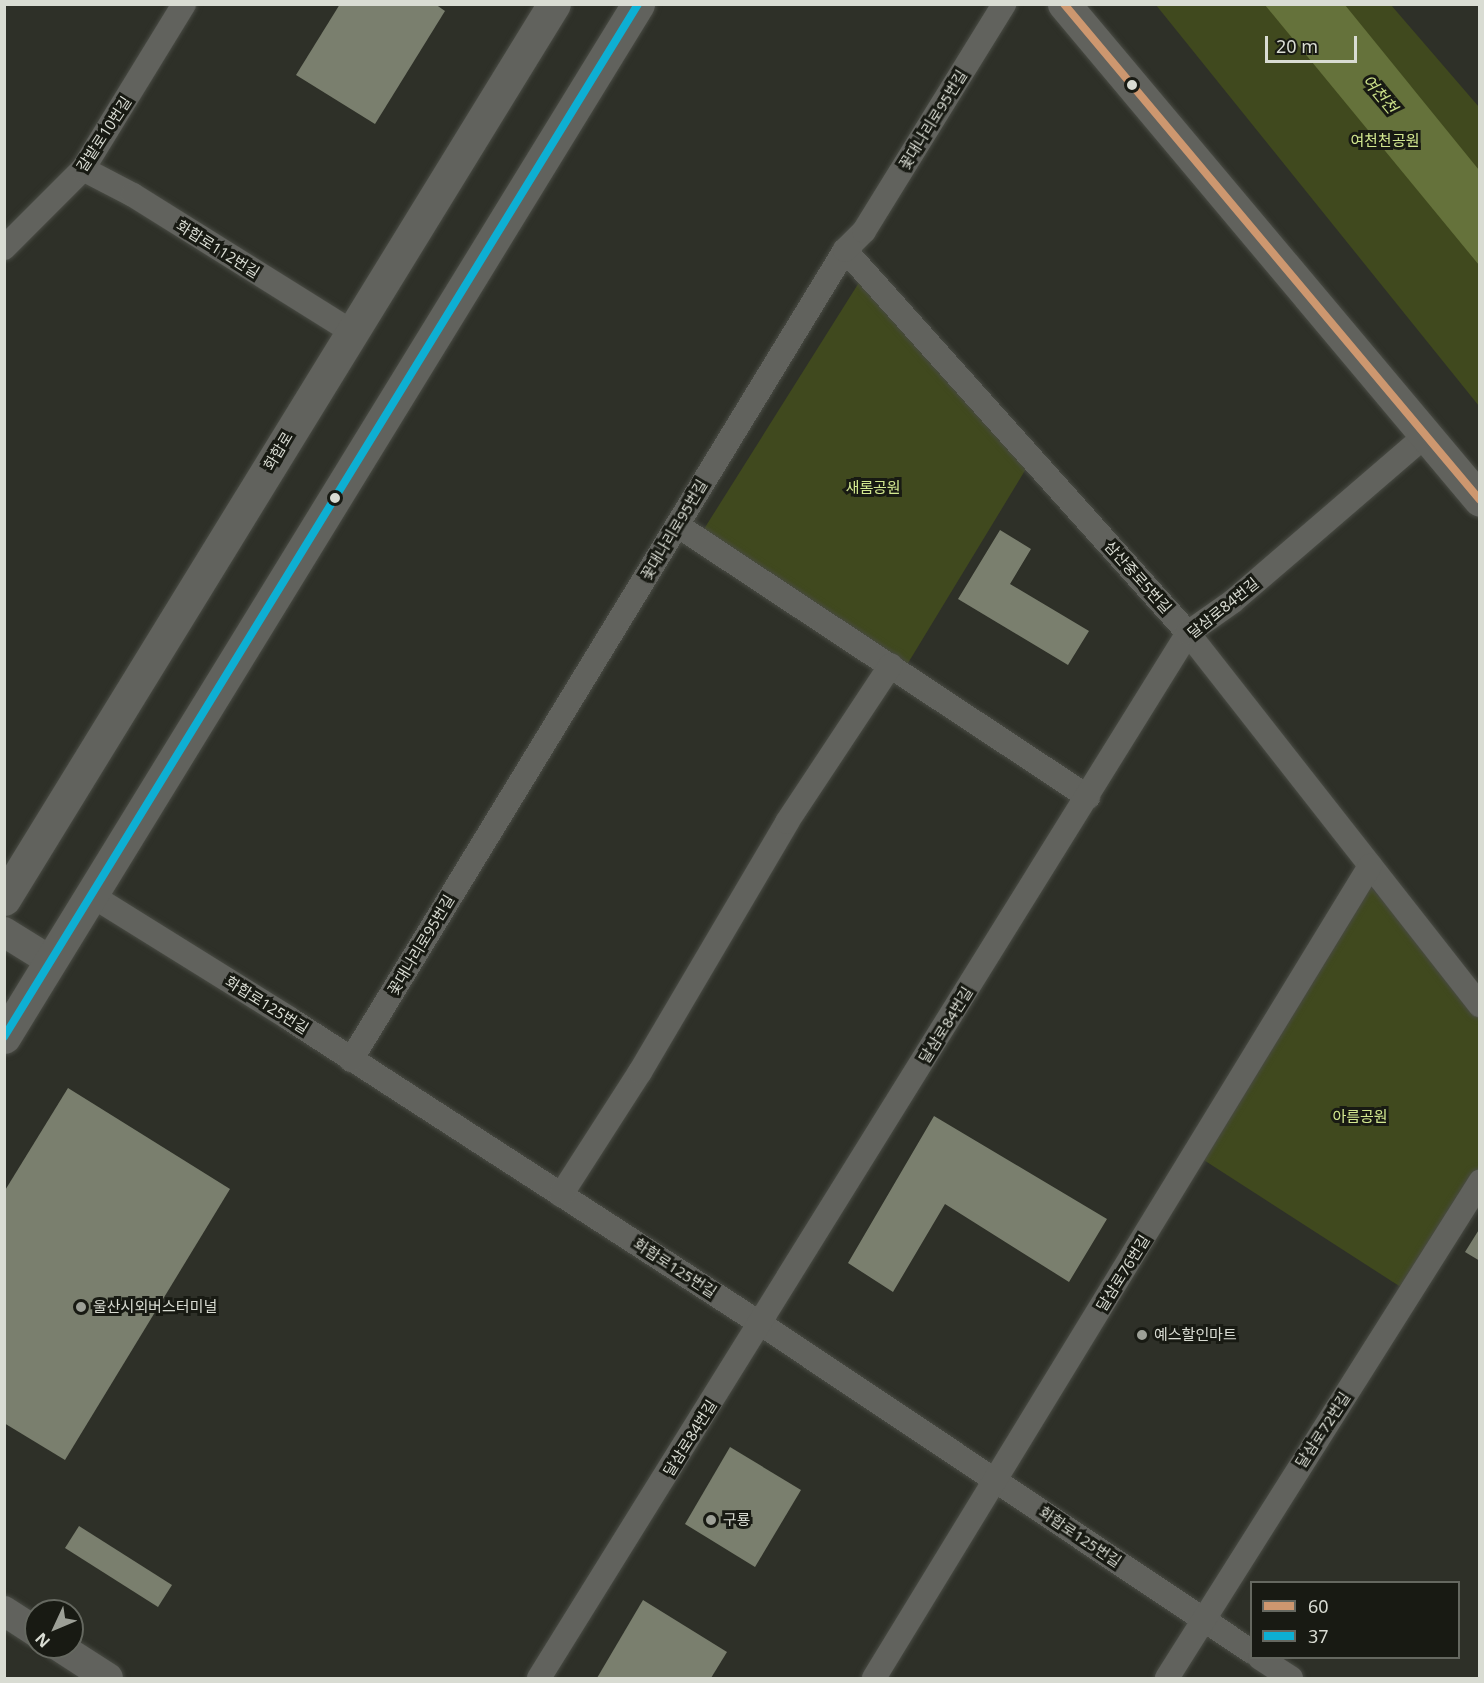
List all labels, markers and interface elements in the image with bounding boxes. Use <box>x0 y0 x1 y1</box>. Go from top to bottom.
scale bar <box>1268 24 1360 62</box>
text: 20 m <box>1276 34 1318 58</box>
street label: 꽃대나리로95번길 <box>895 67 971 173</box>
water label: 여천천 <box>1358 71 1402 117</box>
unlabelled marker <box>1126 79 1138 91</box>
street label: 갈밭로10번길 <box>73 93 135 175</box>
park label: 여천천공원 <box>1351 132 1419 150</box>
street label: 화합로112번길 <box>173 216 263 282</box>
street label: 화합로 <box>260 429 296 473</box>
street label: 꽃대나리로95번길 <box>637 477 711 583</box>
park label: 새롬공원 <box>845 479 901 497</box>
unlabelled marker <box>329 492 341 504</box>
street label: 삼산중로5번길 <box>1101 537 1175 617</box>
street label: 달삼로84번길 <box>1184 574 1262 642</box>
street label: 꽃대나리로95번길 <box>384 892 458 998</box>
street label: 화합로125번길 <box>222 972 312 1038</box>
street label: 달삼로84번길 <box>916 984 976 1066</box>
park label: 아름공원 <box>1332 1108 1388 1126</box>
street label: 달삼로76번길 <box>1093 1232 1153 1314</box>
street label: 화합로125번길 <box>630 1235 720 1301</box>
place label: 울산시외버스터미널 <box>93 1298 217 1316</box>
marker: 울산시외버스터미널 <box>74 1300 88 1314</box>
place label: 예스할인마트 <box>1154 1326 1237 1344</box>
marker: 예스할인마트 <box>1135 1328 1149 1342</box>
street label: 달삼로72번길 <box>1292 1389 1354 1471</box>
street label: 달삼로84번길 <box>660 1397 720 1479</box>
street label: 화합로125번길 <box>1036 1503 1124 1571</box>
place label: 구룡 <box>723 1511 751 1529</box>
marker: 구룡 <box>704 1513 718 1527</box>
legend <box>1250 1581 1460 1659</box>
text: 60 <box>1308 1594 1329 1618</box>
north arrow <box>24 1599 84 1659</box>
text: 37 <box>1308 1624 1329 1648</box>
text: N <box>30 1628 55 1652</box>

